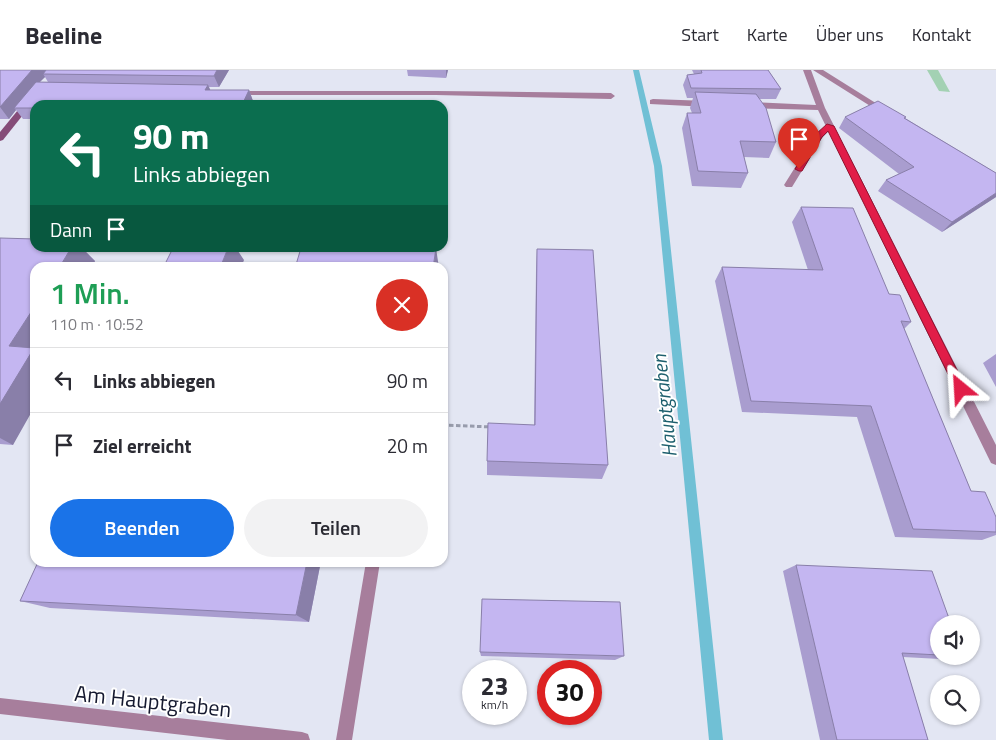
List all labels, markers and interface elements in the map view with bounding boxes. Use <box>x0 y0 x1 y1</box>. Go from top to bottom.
text: Beeline <box>25 17 102 53</box>
text: Start <box>681 21 719 48</box>
text: Karte <box>747 21 788 48</box>
text: Über uns <box>816 21 884 48</box>
text: Kontakt <box>912 21 971 48</box>
text: 90 m <box>133 109 209 163</box>
pin <box>778 118 820 169</box>
icon: left <box>50 120 115 185</box>
icon: arrive <box>785 125 813 153</box>
text: Links abbiegen <box>133 157 270 191</box>
text: Dann <box>50 215 92 244</box>
icon: arrive <box>102 215 130 243</box>
text: 1 Min. <box>50 270 130 316</box>
button: close <box>376 279 428 331</box>
text: 110 m · 10:52 <box>50 312 144 336</box>
water label: Hauptgraben <box>643 352 685 459</box>
position arrow <box>934 362 986 414</box>
icon: left <box>50 366 78 394</box>
text: Links abbiegen <box>93 366 216 395</box>
text: 90 m <box>387 366 428 395</box>
icon: arrive <box>50 431 78 459</box>
text: Ziel erreicht <box>93 431 191 460</box>
text: 20 m <box>387 431 428 460</box>
button: Beenden <box>50 499 234 557</box>
button: Teilen <box>244 499 428 557</box>
map controls <box>930 615 980 725</box>
button: sound <box>930 615 980 665</box>
speed limit sign: 30 <box>537 660 602 725</box>
text: 23 <box>480 667 509 705</box>
button: search <box>930 675 980 725</box>
street label: Am Hauptgraben <box>73 676 233 726</box>
text: km/h <box>481 695 508 714</box>

